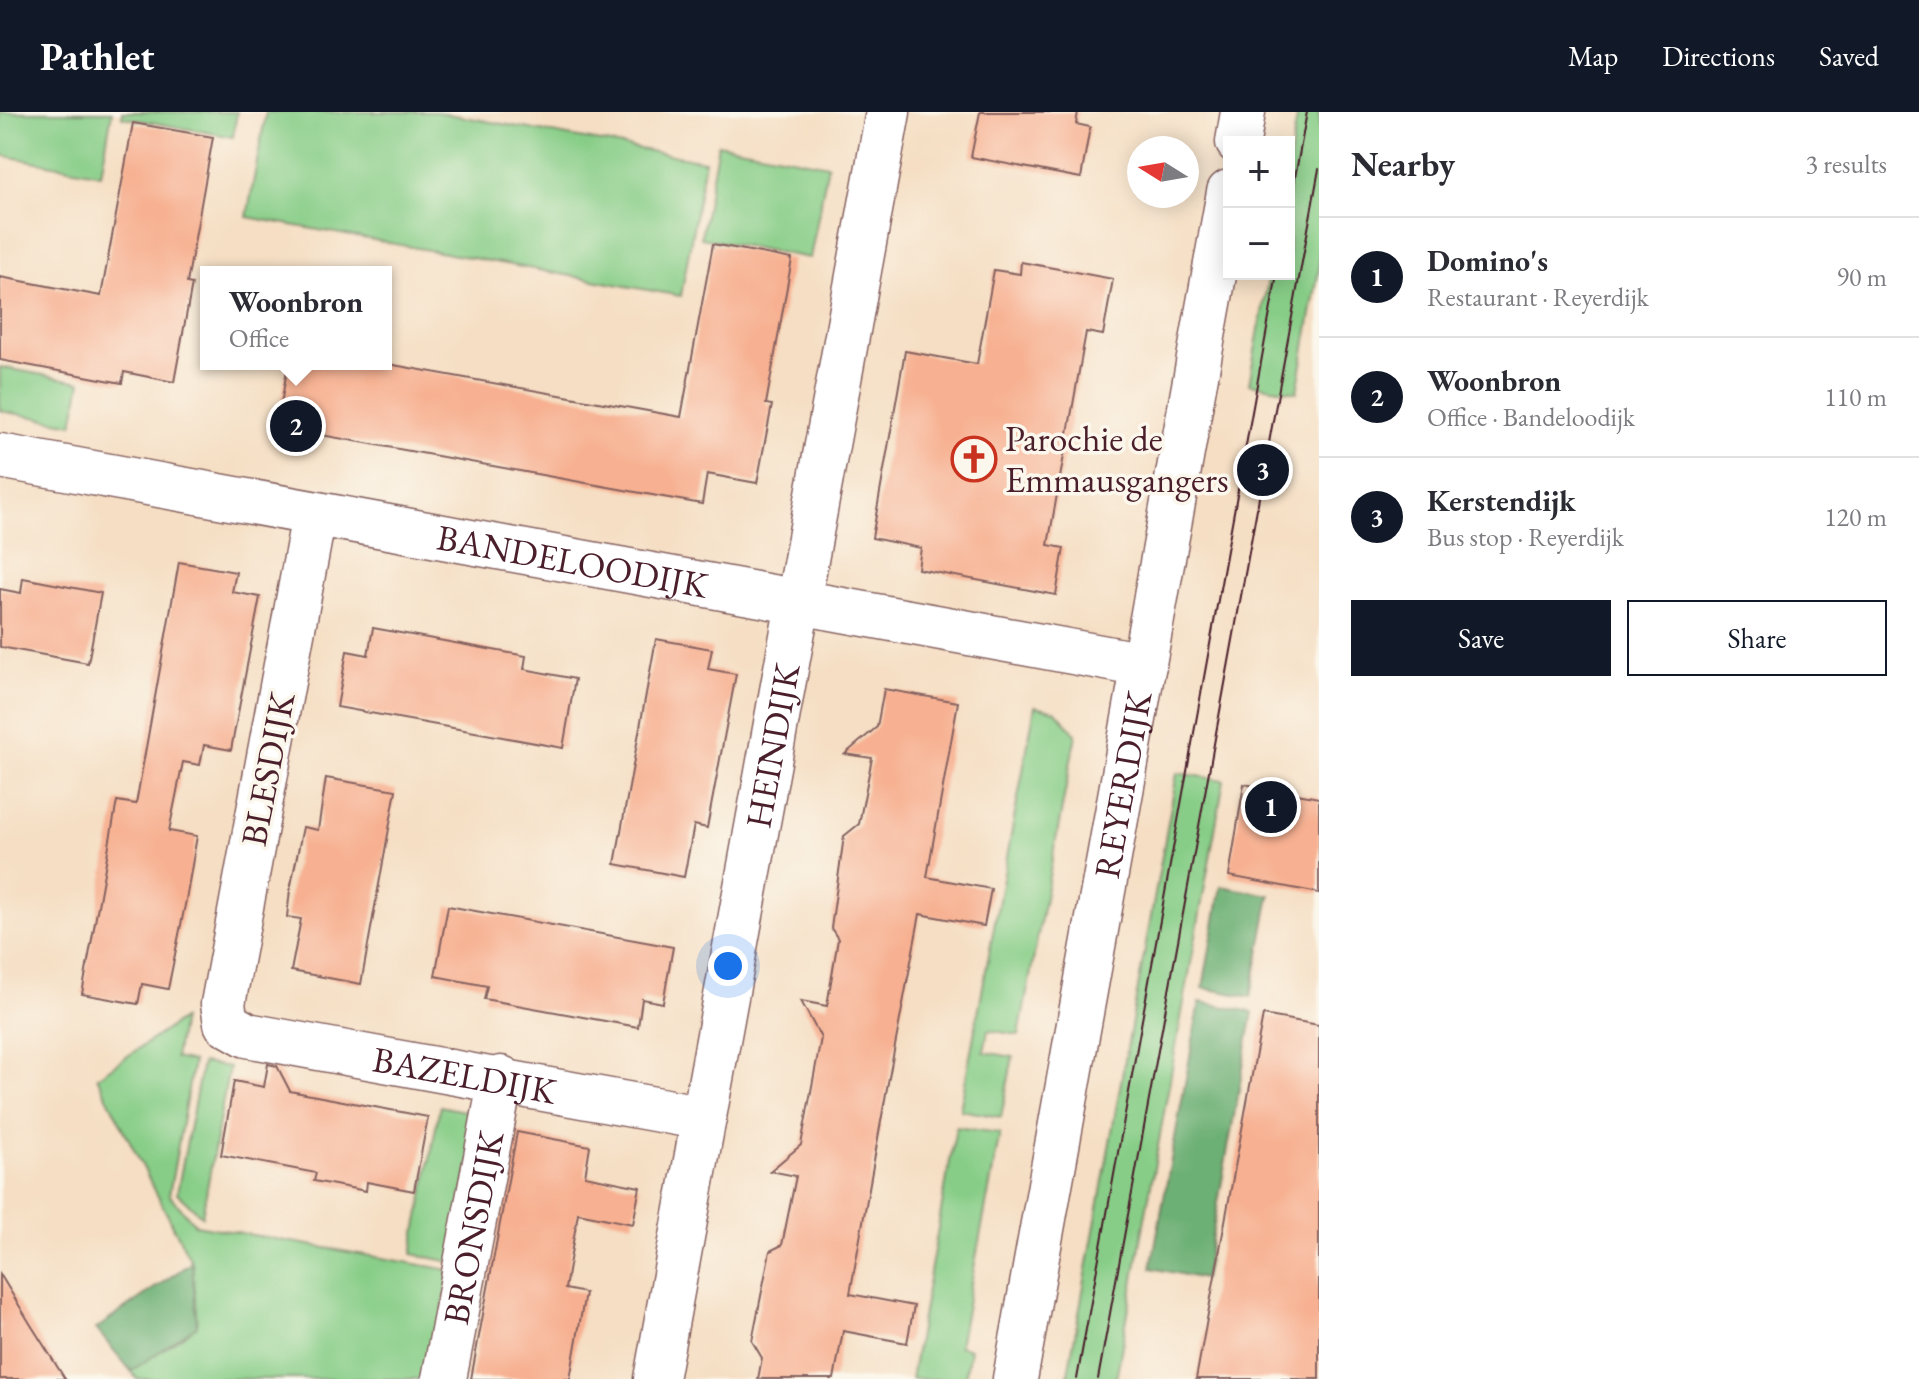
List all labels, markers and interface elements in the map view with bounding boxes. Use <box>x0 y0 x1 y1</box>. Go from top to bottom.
text: Pathlet <box>40 32 155 81</box>
text: Map <box>1568 38 1618 74</box>
text: Directions <box>1662 38 1775 74</box>
text: Saved <box>1819 38 1879 74</box>
north arrow <box>1127 136 1199 208</box>
map controls <box>1223 136 1295 280</box>
button: + <box>1223 136 1295 208</box>
text: Nearby <box>1351 142 1455 186</box>
text: 3 results <box>1806 147 1887 181</box>
button: − <box>1223 208 1295 280</box>
text: Domino's <box>1427 241 1548 280</box>
text: 1 <box>1370 260 1384 294</box>
text: 90 m <box>1837 260 1887 294</box>
popup <box>200 266 392 370</box>
text: Restaurant · Reyerdijk <box>1427 280 1649 314</box>
text: Woonbron <box>229 282 363 321</box>
text: Office <box>229 321 289 355</box>
text: Woonbron <box>1427 361 1561 400</box>
text: 2 <box>1370 380 1384 414</box>
text: 110 m <box>1824 380 1887 414</box>
pin: 2 <box>270 396 322 456</box>
text: Office · Bandeloodijk <box>1427 400 1635 434</box>
place label: Parochie de Emmausgangers <box>1005 415 1229 503</box>
church icon: Parochie de Emmausgangers <box>950 435 998 483</box>
pin: 3 <box>1237 440 1289 500</box>
text: Kerstendijk <box>1427 481 1576 520</box>
text: 3 <box>1370 500 1384 534</box>
text: 120 m <box>1824 500 1887 534</box>
street label: BANDELOODIJK <box>433 513 712 609</box>
text: Bus stop · Reyerdijk <box>1427 520 1624 554</box>
button: Save <box>1351 600 1611 676</box>
button: Share <box>1627 600 1887 676</box>
street label: HEINDIJK <box>734 659 811 832</box>
street label: REYERDIJK <box>1083 687 1163 882</box>
street label: BLESDIJK <box>230 688 305 850</box>
pin: 1 <box>1245 777 1297 837</box>
your location <box>708 946 748 986</box>
street label: BAZELDIJK <box>369 1035 560 1115</box>
street label: BRONSDIJK <box>432 1127 515 1328</box>

